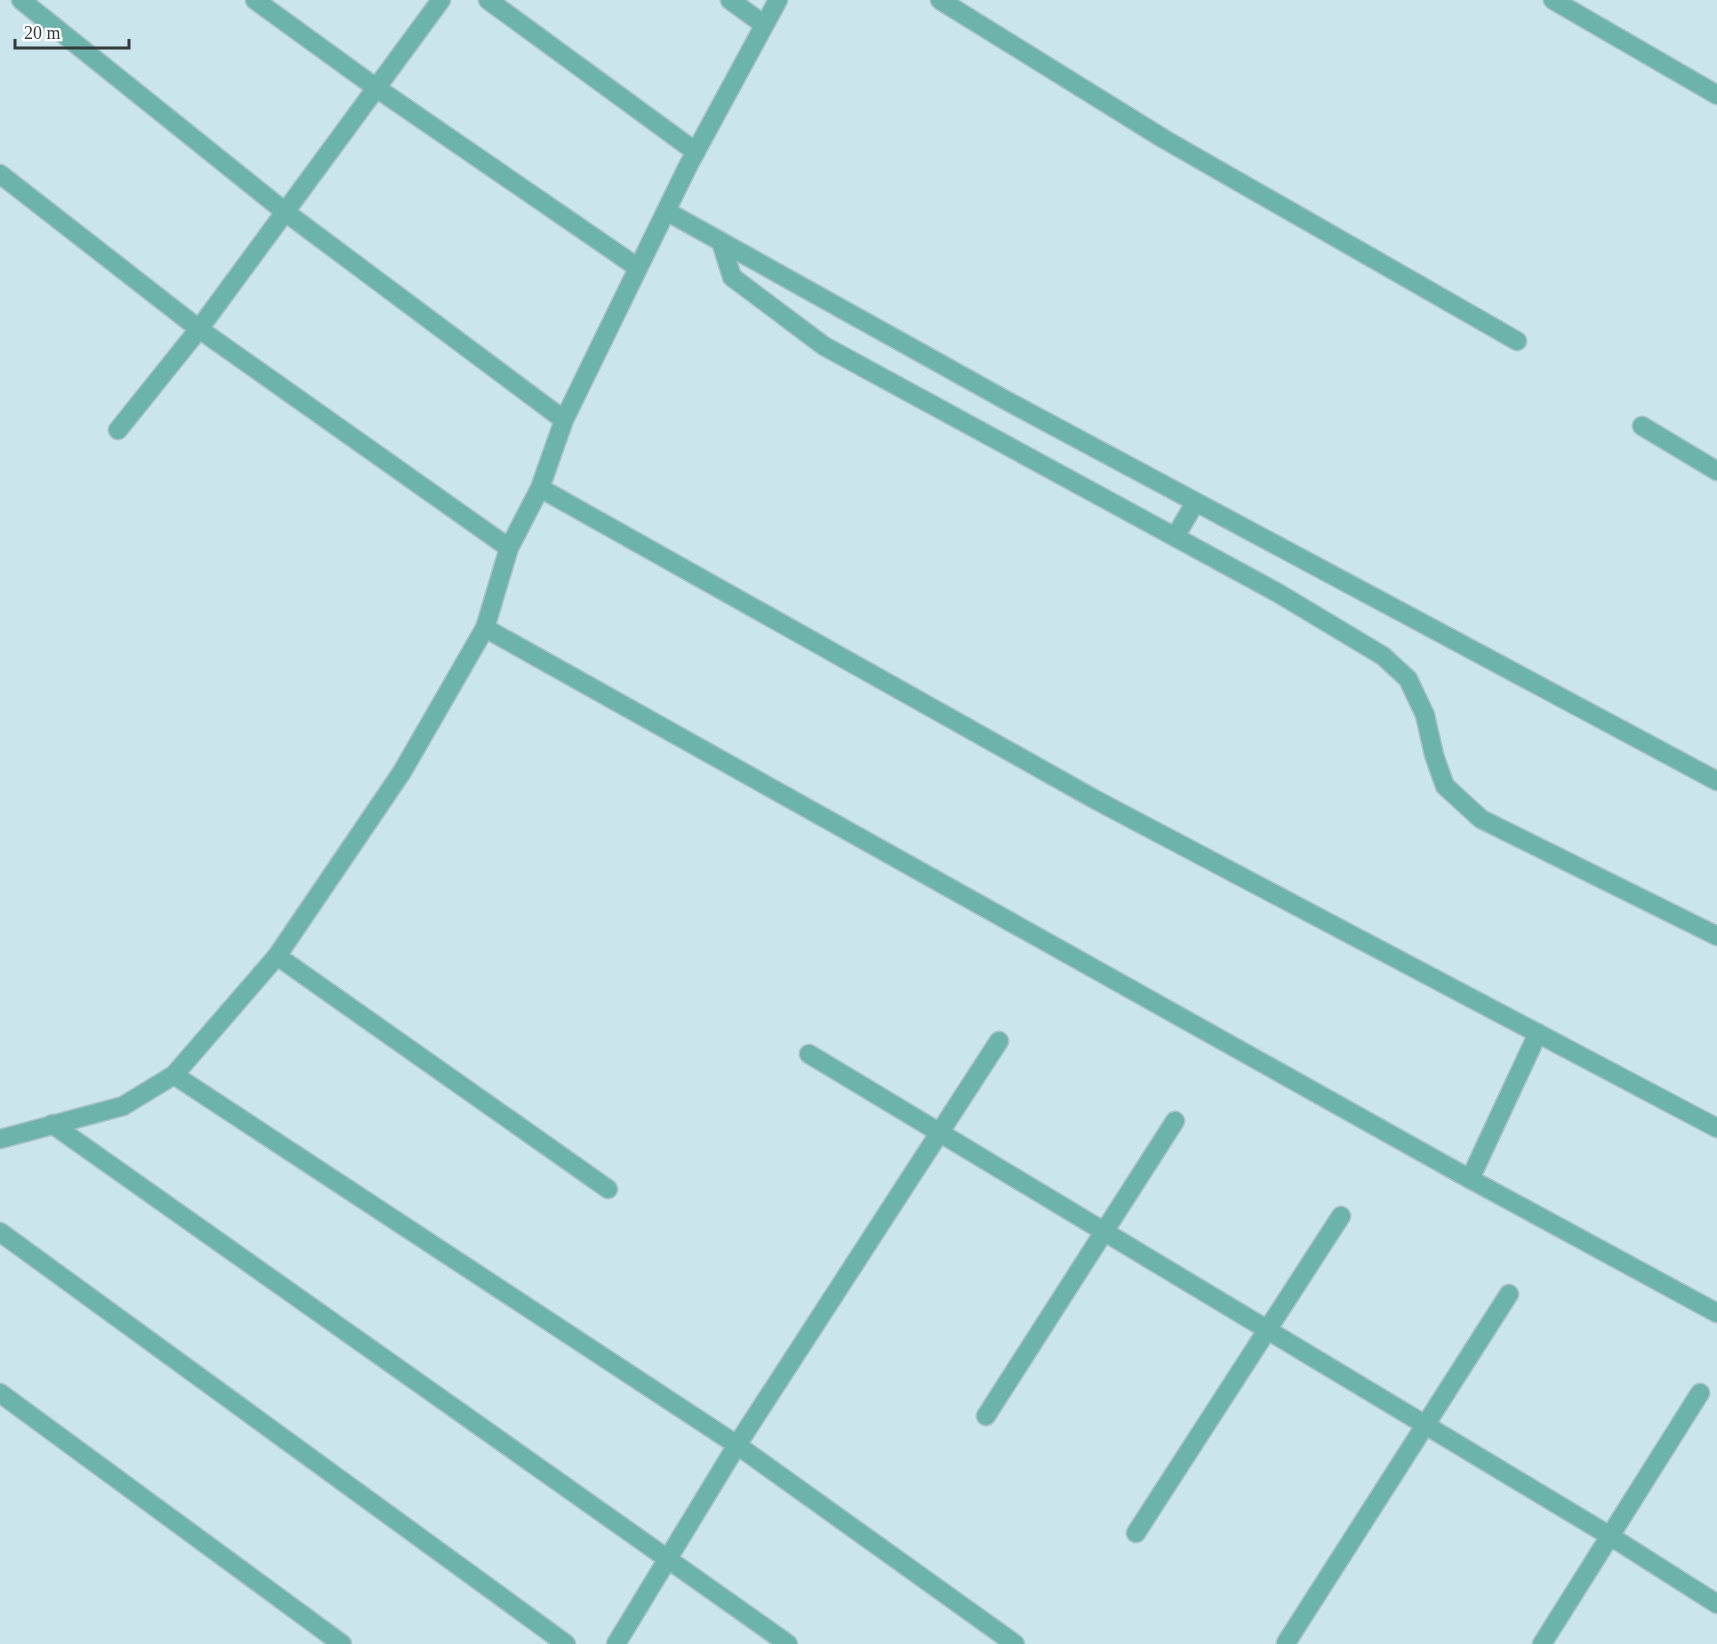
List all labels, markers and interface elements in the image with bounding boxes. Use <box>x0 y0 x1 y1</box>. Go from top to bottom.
scale bar <box>15 12 129 50</box>
text: 20 m <box>24 23 61 43</box>

